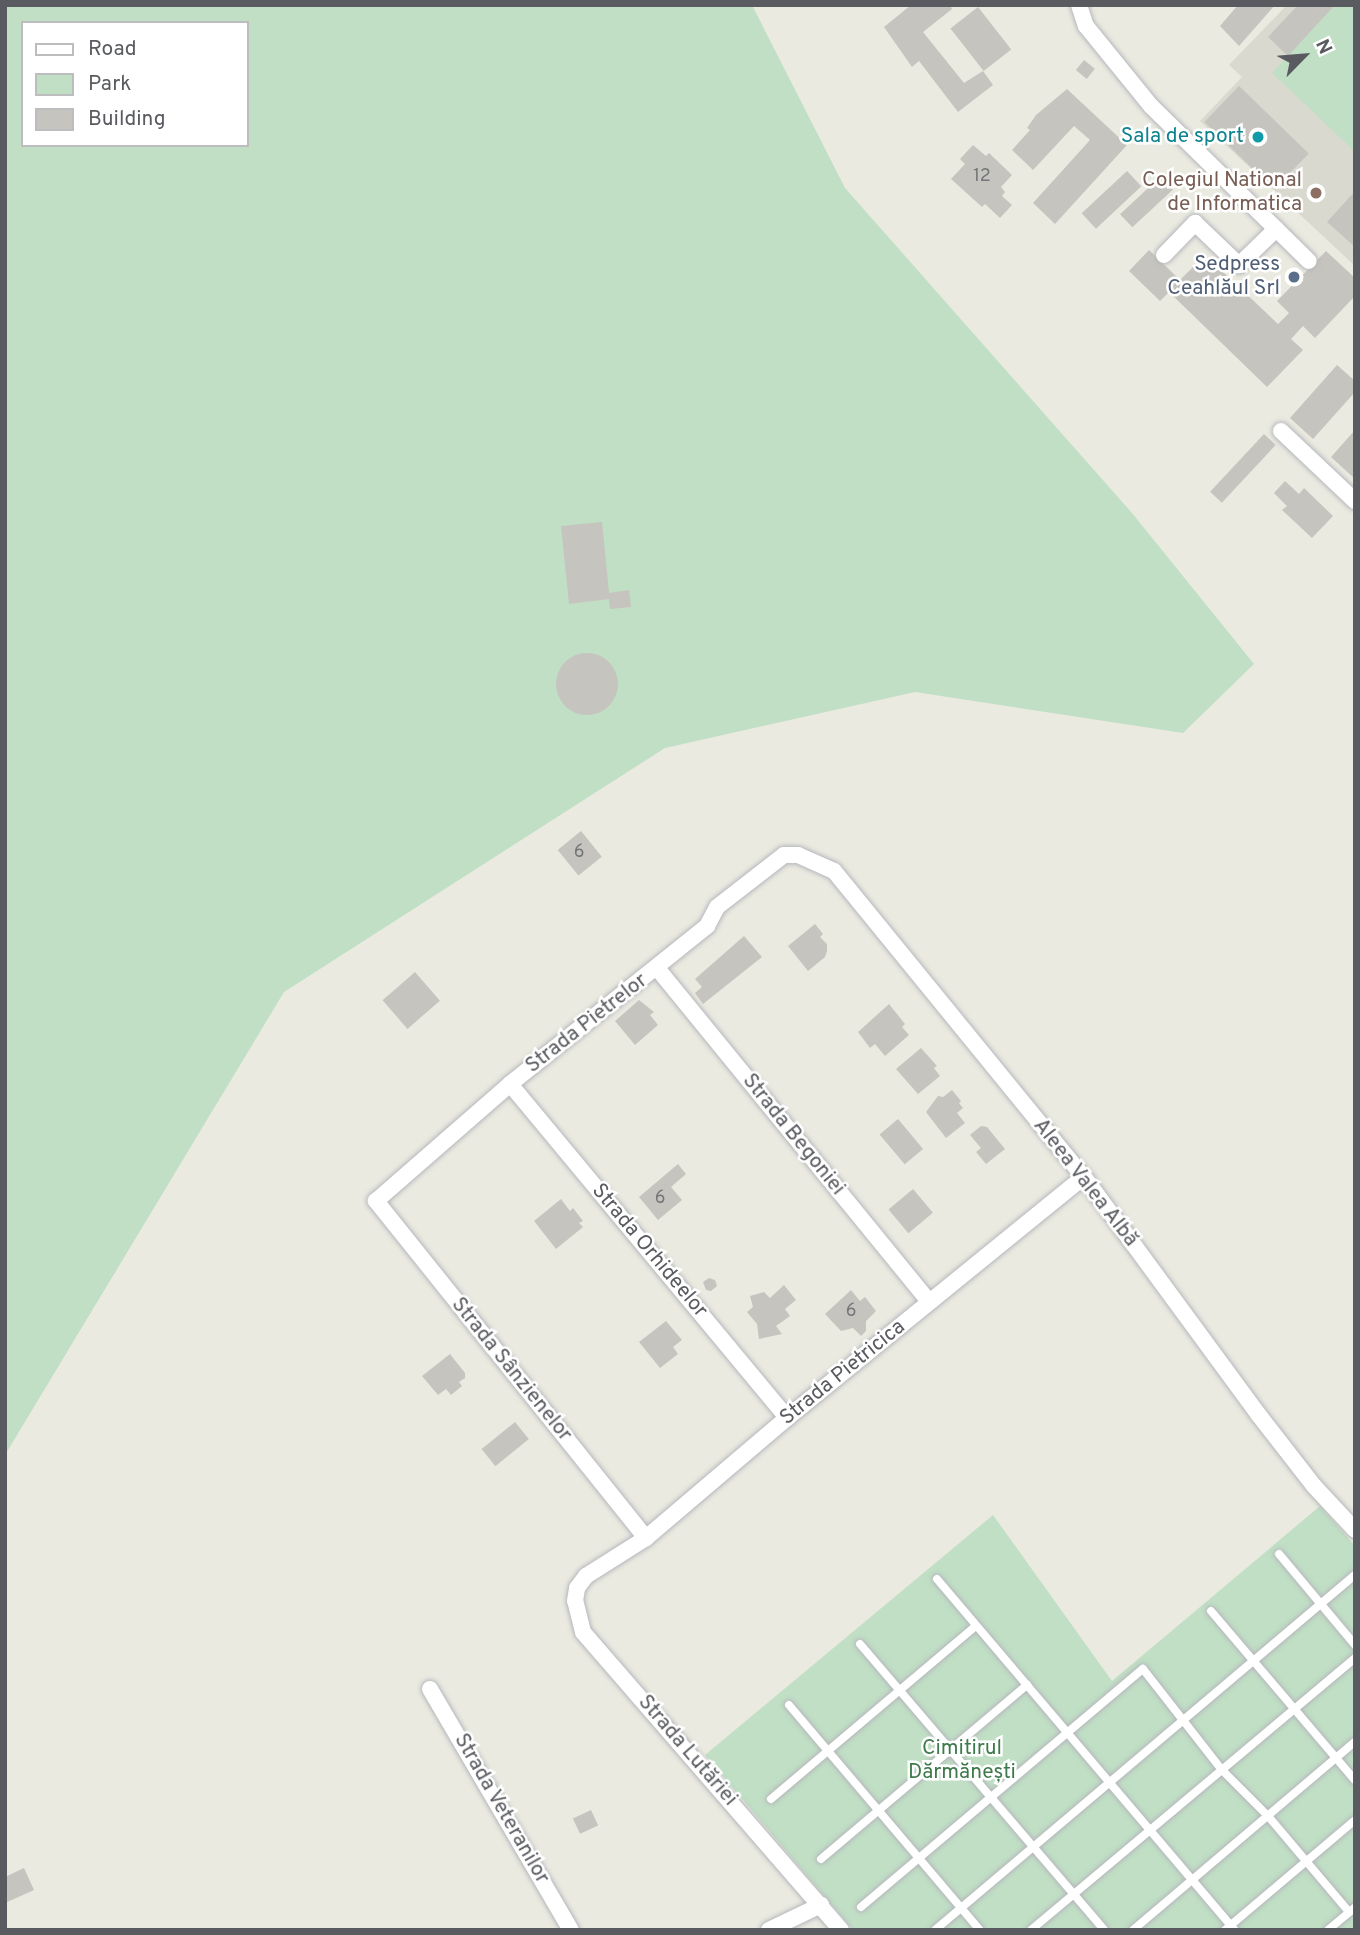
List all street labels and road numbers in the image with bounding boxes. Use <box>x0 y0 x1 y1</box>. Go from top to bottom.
street label: Strada Pietrelor <box>521 969 653 1079</box>
street label: Strada Begoniei <box>736 1069 850 1201</box>
street label: Aleea Valea Albă <box>1027 1113 1143 1253</box>
street label: Strada Orhideelor <box>586 1179 712 1323</box>
street label: Strada Sânzienelor <box>445 1293 577 1447</box>
street label: Strada Pietricica <box>775 1315 911 1431</box>
street label: Strada Lutăriei <box>632 1690 742 1812</box>
street label: Strada Veteranilor <box>448 1729 554 1889</box>

